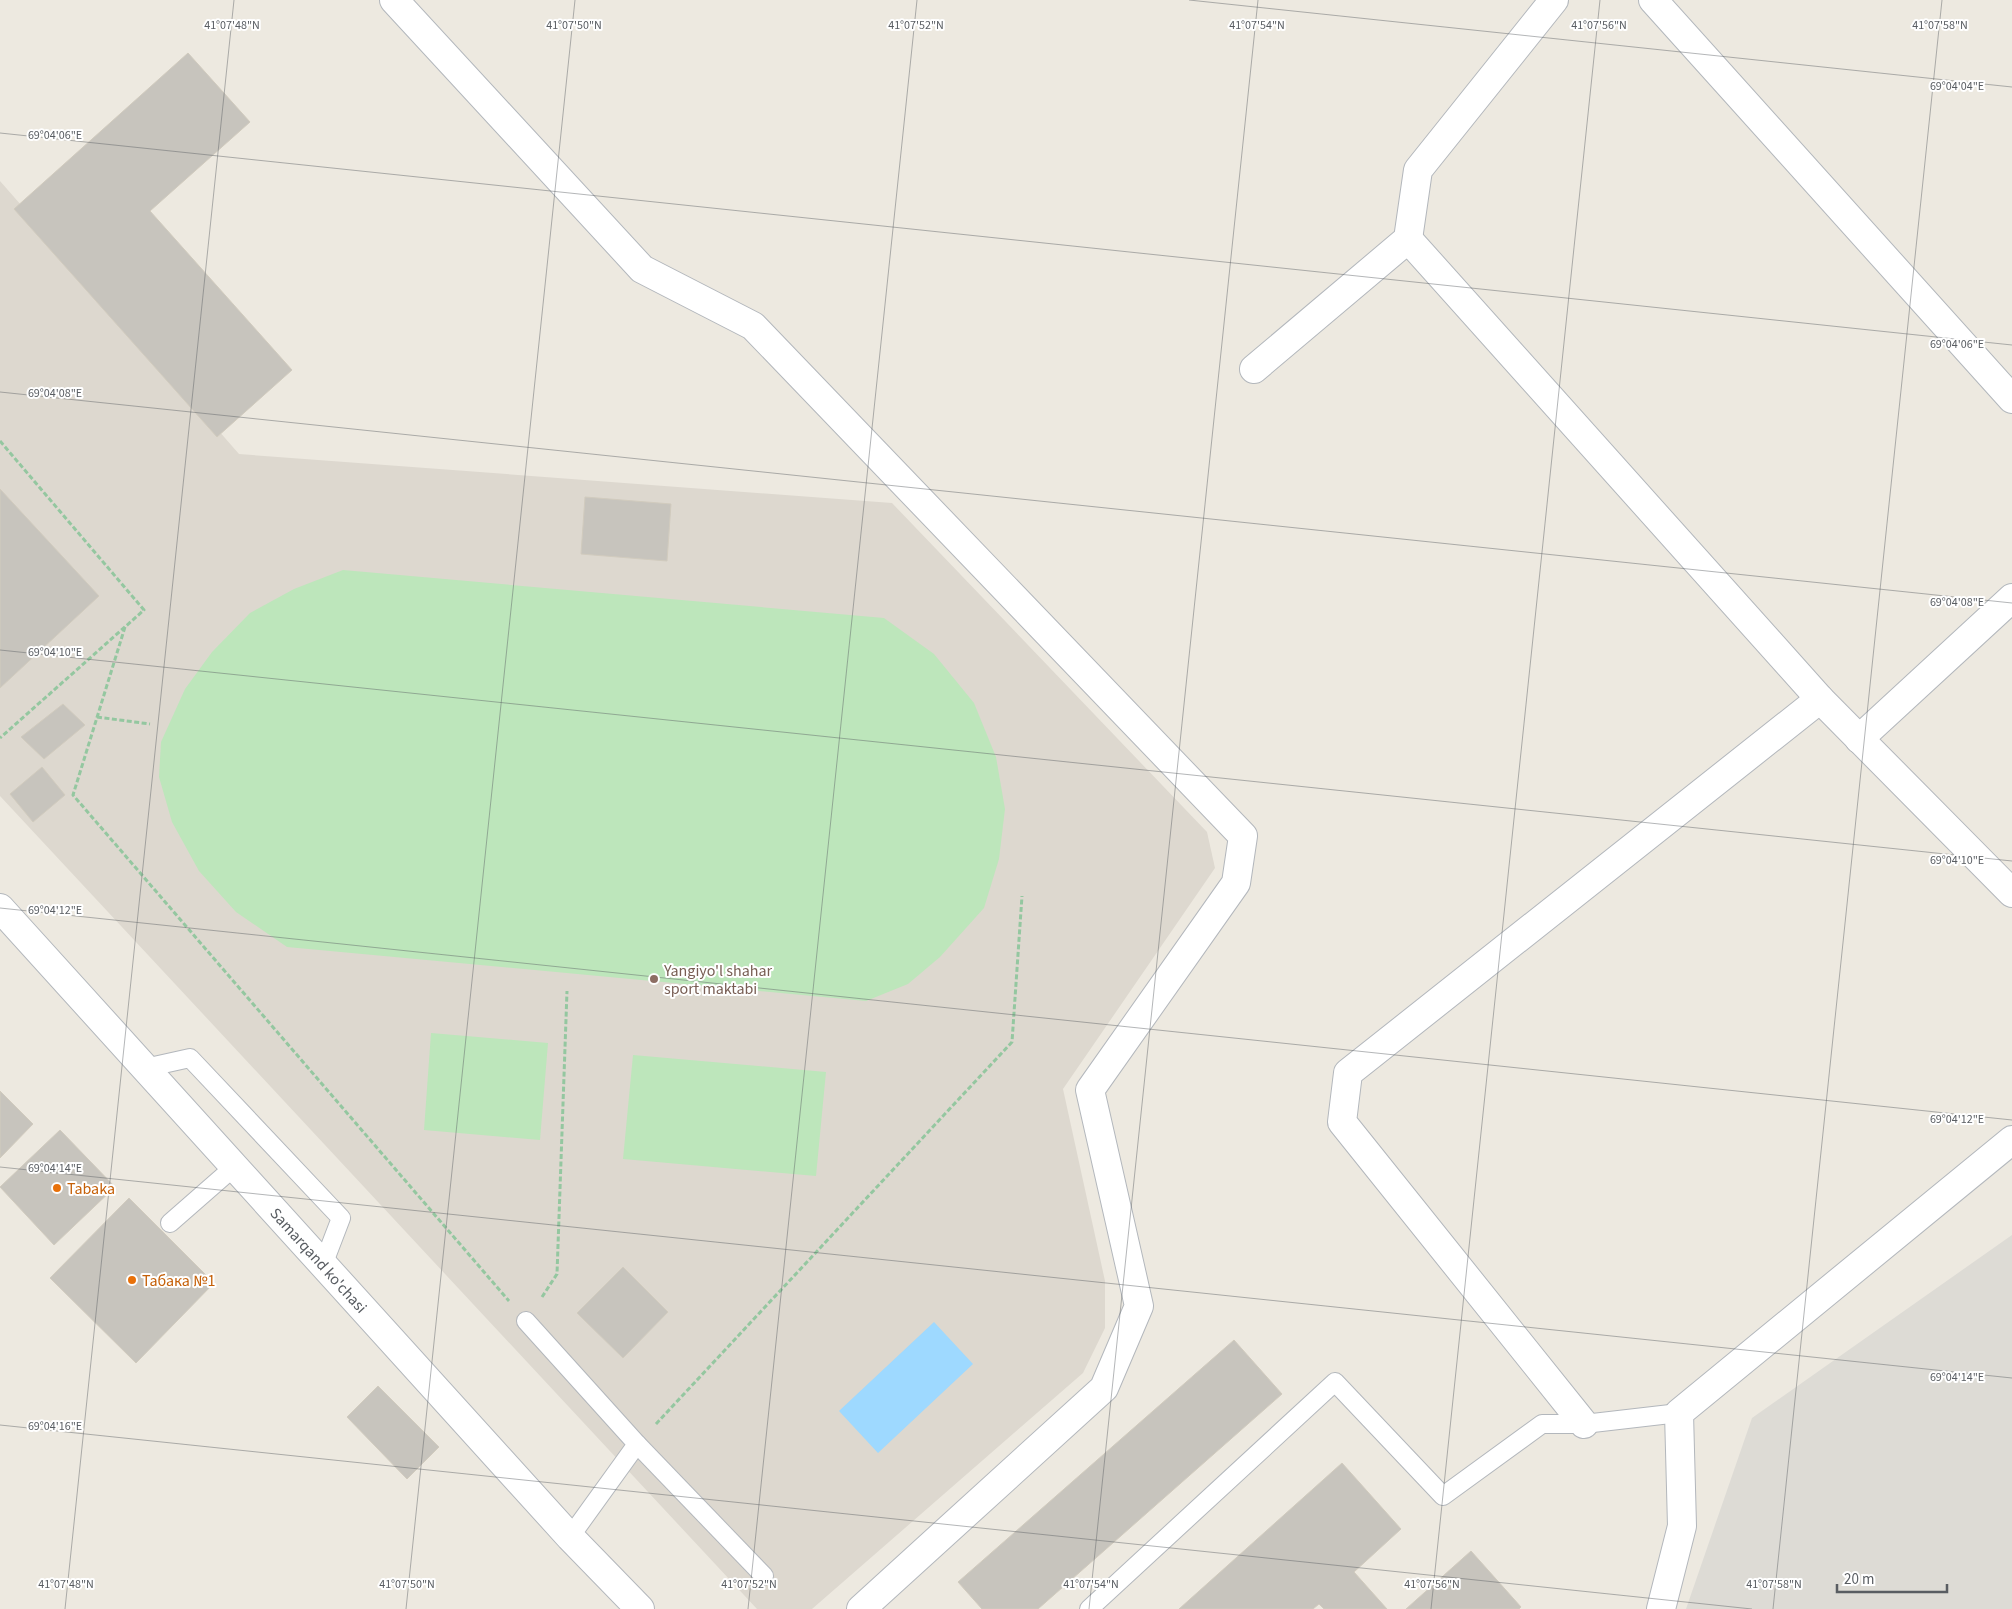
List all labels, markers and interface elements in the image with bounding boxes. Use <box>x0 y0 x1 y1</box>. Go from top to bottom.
text: 41°07'48"N <box>204 17 260 34</box>
text: 41°07'50"N <box>546 17 602 34</box>
text: 41°07'52"N <box>888 17 944 34</box>
text: 41°07'54"N <box>1229 17 1285 34</box>
text: 41°07'56"N <box>1571 17 1627 34</box>
text: 41°07'58"N <box>1912 17 1968 34</box>
text: 69°04'04"E <box>1930 78 1984 95</box>
text: 69°04'06"E <box>28 127 82 144</box>
text: 69°04'06"E <box>1930 336 1984 353</box>
text: 69°04'08"E <box>28 385 82 402</box>
text: 69°04'08"E <box>1930 594 1984 611</box>
text: 69°04'10"E <box>28 644 82 661</box>
text: 69°04'10"E <box>1930 852 1984 869</box>
text: 69°04'12"E <box>28 902 82 919</box>
place label: Yangiyo'l shahar sport maktabi <box>663 960 772 1000</box>
marker: Yangiyo'l shahar sport maktabi <box>648 973 660 985</box>
text: 69°04'12"E <box>1930 1111 1984 1128</box>
text: 69°04'14"E <box>28 1160 82 1177</box>
place label: Tabaka <box>67 1178 115 1200</box>
marker: Tabaka <box>51 1182 63 1194</box>
street label: Samarqand ko'chasi <box>265 1203 372 1318</box>
place label: Табака №1 <box>142 1270 215 1292</box>
marker: Табака №1 <box>126 1274 138 1286</box>
text: 69°04'14"E <box>1930 1369 1984 1386</box>
text: 69°04'16"E <box>28 1418 82 1435</box>
scale bar <box>1837 1562 1947 1594</box>
text: 20 m <box>1844 1569 1874 1590</box>
text: 41°07'48"N <box>38 1576 94 1593</box>
text: 41°07'50"N <box>379 1576 435 1593</box>
text: 41°07'52"N <box>721 1576 777 1593</box>
text: 41°07'54"N <box>1063 1576 1119 1593</box>
text: 41°07'56"N <box>1404 1576 1460 1593</box>
text: 41°07'58"N <box>1746 1576 1802 1593</box>

